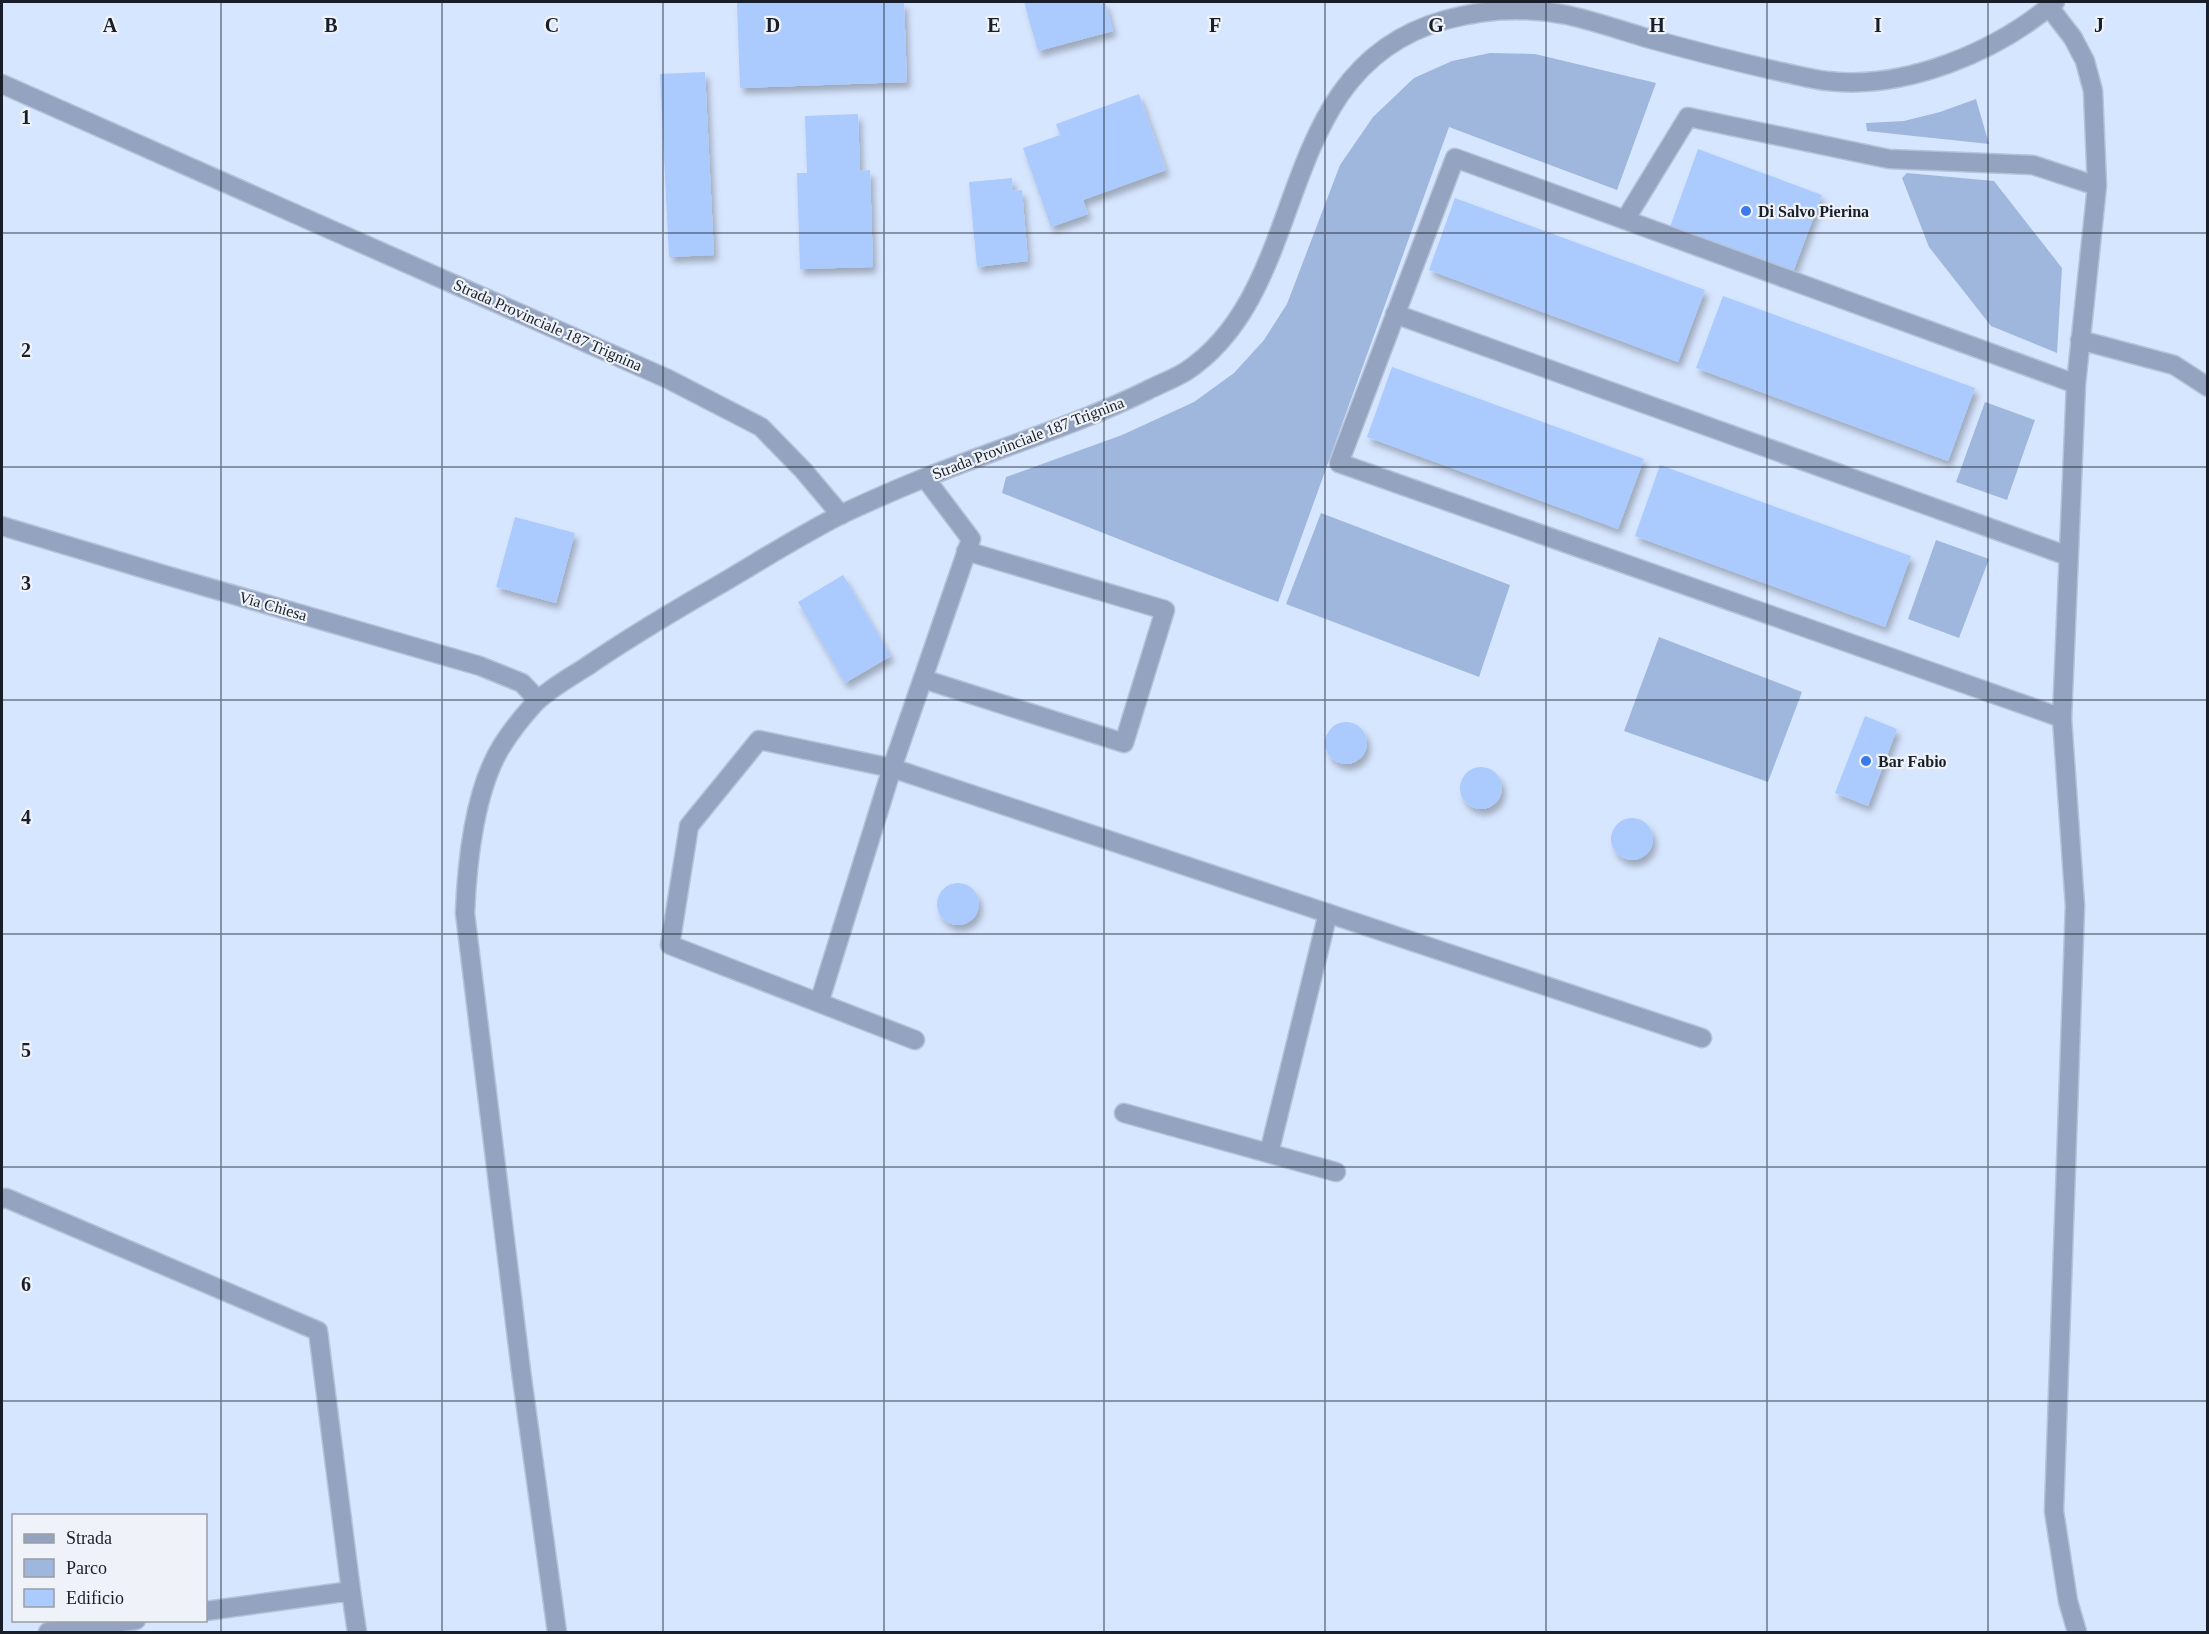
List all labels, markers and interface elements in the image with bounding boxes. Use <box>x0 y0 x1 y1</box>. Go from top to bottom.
text: A <box>103 14 118 36</box>
text: B <box>324 14 338 36</box>
text: C <box>545 14 559 36</box>
text: D <box>766 14 780 36</box>
text: E <box>987 14 1001 36</box>
text: F <box>1209 14 1221 36</box>
text: G <box>1428 14 1444 36</box>
text: H <box>1649 14 1665 36</box>
text: I <box>1874 14 1882 36</box>
text: J <box>2094 14 2104 36</box>
text: 1 <box>21 106 31 128</box>
place label: Di Salvo Pierina <box>1758 203 1869 220</box>
marker: Di Salvo Pierina <box>1739 204 1753 218</box>
street label: Strada Provinciale 187 Trignina <box>451 276 645 375</box>
text: 2 <box>21 339 31 361</box>
street label: Strada Provinciale 187 Trignina <box>930 394 1127 483</box>
text: 3 <box>21 572 31 594</box>
street label: Via Chiesa <box>237 588 309 624</box>
place label: Bar Fabio <box>1878 753 1947 770</box>
marker: Bar Fabio <box>1859 754 1873 768</box>
text: 4 <box>21 806 31 828</box>
text: 5 <box>21 1039 31 1061</box>
text: 6 <box>21 1273 31 1295</box>
legend <box>12 1514 207 1622</box>
text: Strada <box>66 1528 112 1548</box>
text: Parco <box>66 1558 107 1578</box>
text: Edificio <box>66 1588 124 1608</box>

